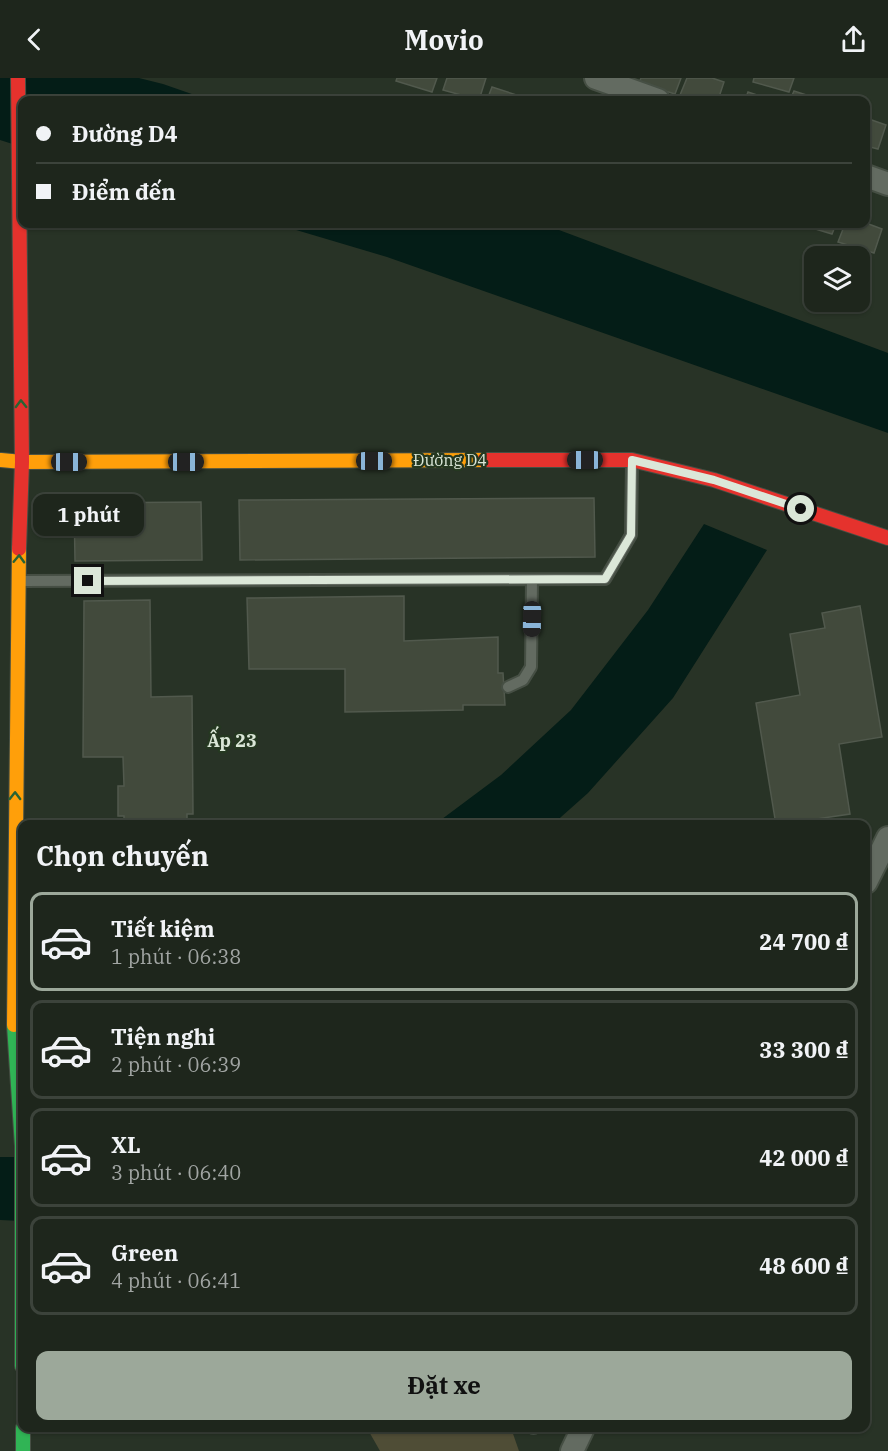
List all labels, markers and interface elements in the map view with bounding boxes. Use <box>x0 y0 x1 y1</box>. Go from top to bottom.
text: Movio <box>404 22 484 57</box>
icon: back <box>18 23 51 56</box>
icon: share <box>837 23 870 56</box>
text: Đường D4 <box>72 119 178 148</box>
text: Điểm đến <box>72 177 176 206</box>
map controls <box>804 246 870 312</box>
button: layers <box>804 246 870 312</box>
one-way arrow <box>15 399 27 408</box>
street label: Đường D4 <box>413 450 487 470</box>
car <box>567 451 603 469</box>
car <box>356 452 392 470</box>
car <box>51 453 87 471</box>
car <box>168 453 204 471</box>
callout: 1 phút <box>32 494 144 536</box>
route start <box>787 495 814 522</box>
text: 1 phút <box>57 501 120 528</box>
one-way arrow <box>13 554 25 563</box>
route end <box>74 567 101 594</box>
car <box>523 601 541 637</box>
district label: Ấp 23 <box>207 726 257 752</box>
one-way arrow <box>9 791 21 800</box>
text: Chọn chuyến <box>36 838 209 873</box>
text: Tiết kiệm <box>111 914 215 943</box>
icon: car <box>39 915 93 969</box>
text: 24 700 ₫ <box>759 927 849 956</box>
text: 1 phút · 06:38 <box>111 943 241 970</box>
text: Tiện nghi <box>111 1022 215 1051</box>
icon: car <box>39 1023 93 1077</box>
text: 33 300 ₫ <box>759 1035 849 1064</box>
text: 2 phút · 06:39 <box>111 1051 241 1078</box>
text: XL <box>111 1130 141 1159</box>
icon: car <box>39 1131 93 1185</box>
text: 42 000 ₫ <box>759 1143 849 1172</box>
text: 3 phút · 06:40 <box>111 1159 241 1186</box>
text: Green <box>111 1238 178 1267</box>
icon: car <box>39 1239 93 1293</box>
text: 48 600 ₫ <box>759 1251 849 1280</box>
text: 4 phút · 06:41 <box>111 1267 241 1294</box>
button: Đặt xe <box>36 1351 852 1420</box>

